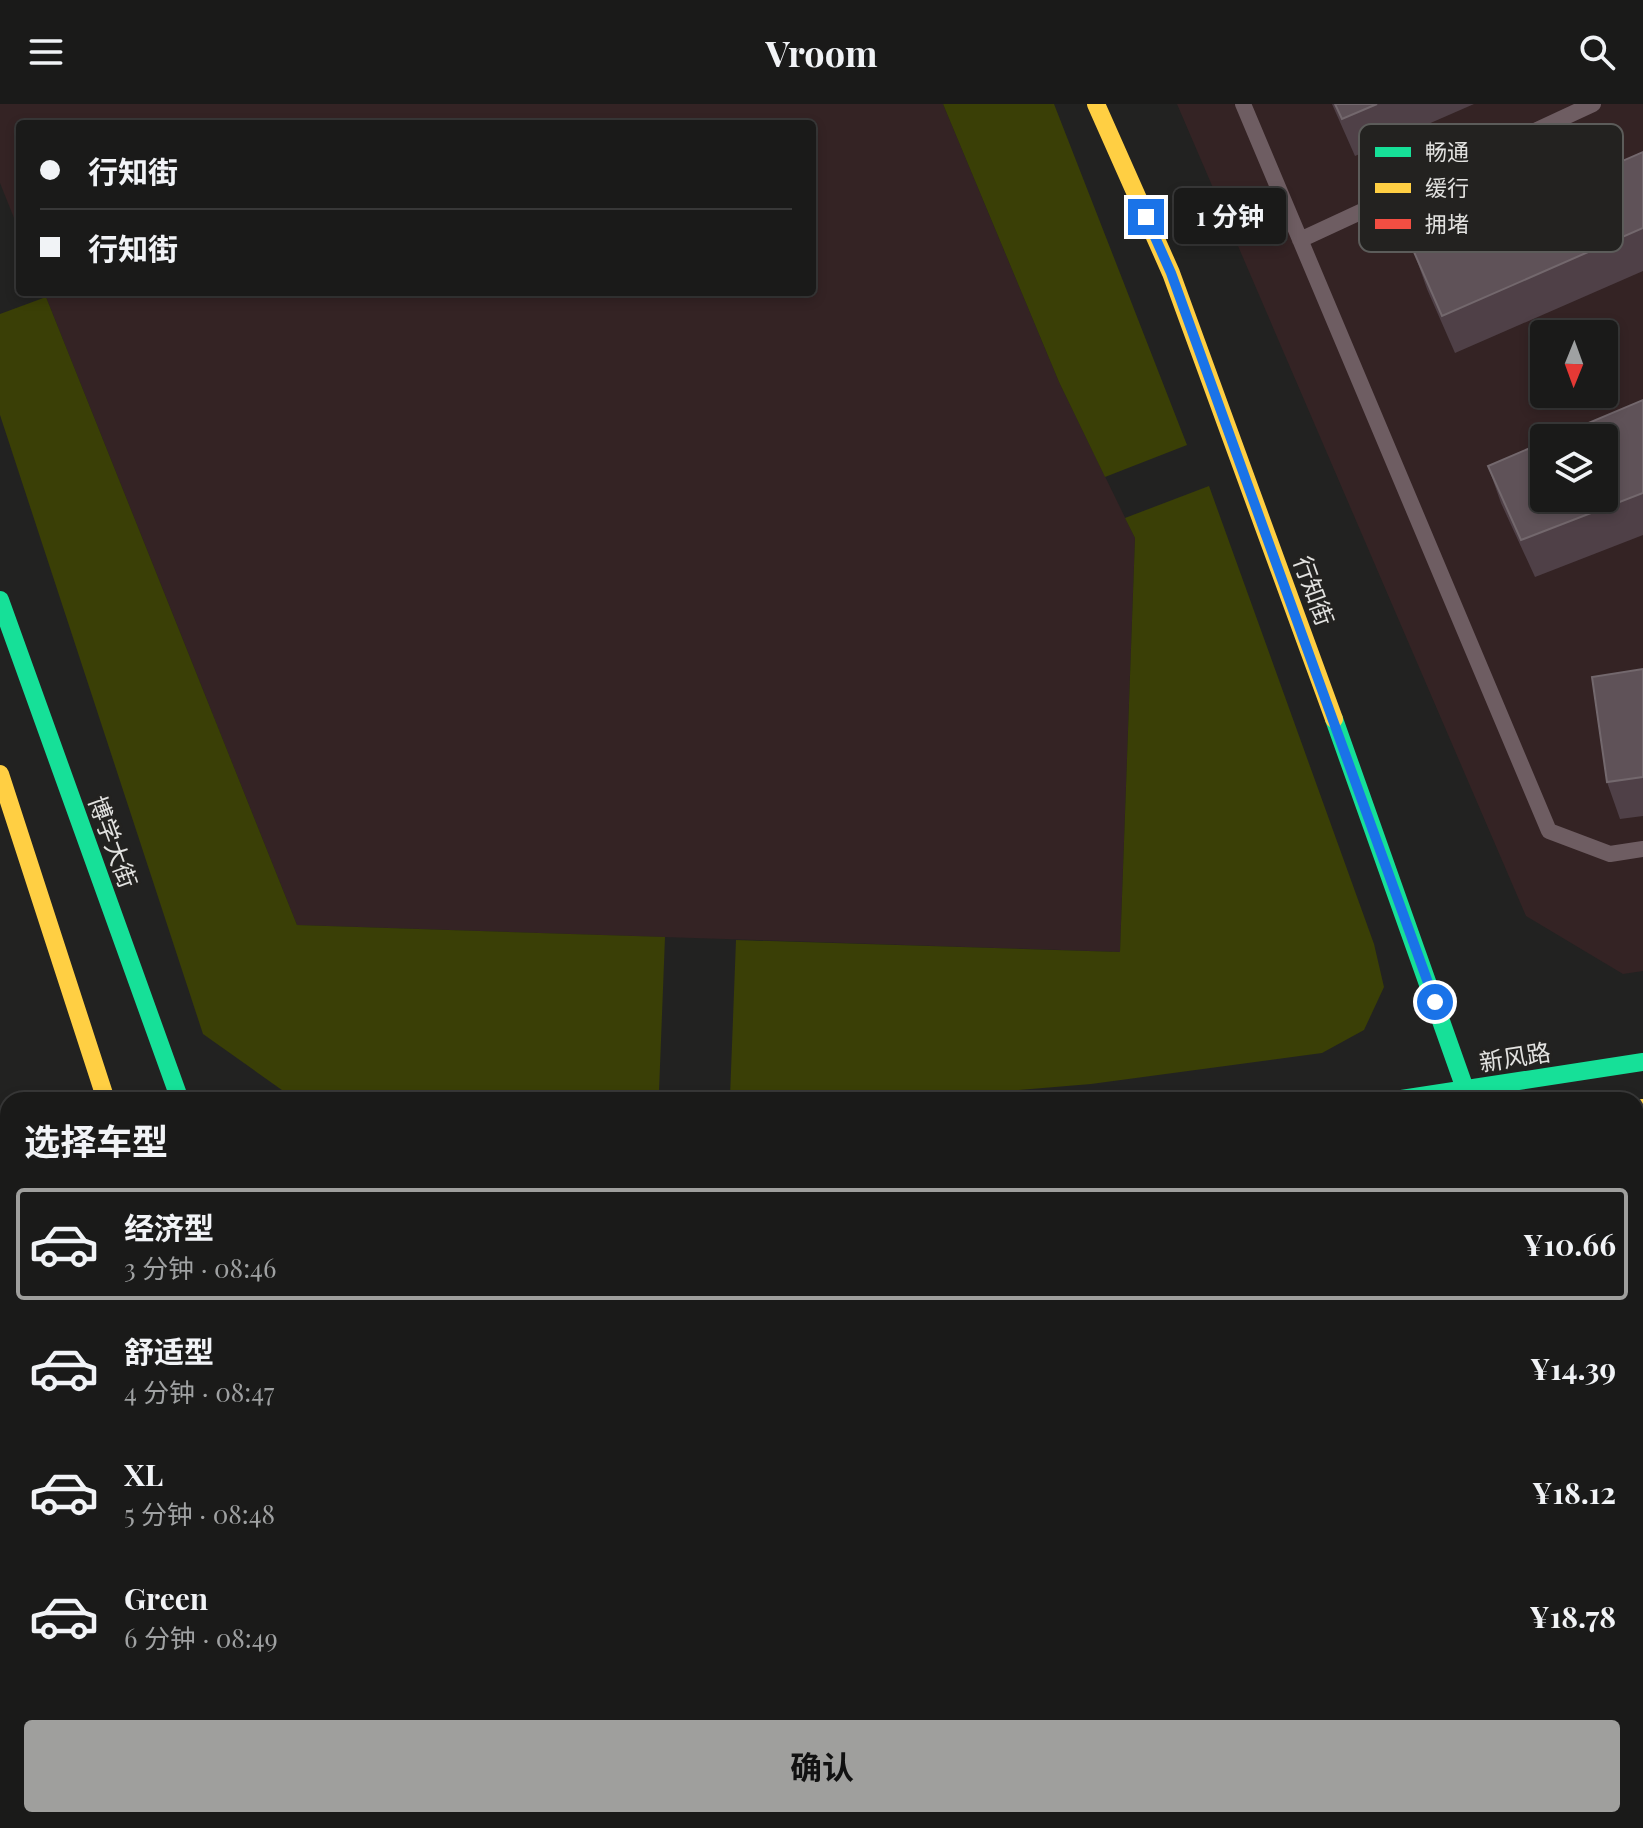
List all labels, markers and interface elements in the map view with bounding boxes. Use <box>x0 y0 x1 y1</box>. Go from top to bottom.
text: Vroom <box>765 28 878 76</box>
icon: menu <box>24 30 68 74</box>
icon: search <box>1575 30 1619 74</box>
legend <box>1359 124 1623 252</box>
text: 畅通 <box>1425 136 1469 166</box>
text: 行知街 <box>88 151 178 191</box>
text: 缓行 <box>1425 172 1469 202</box>
callout: 1 分钟 <box>1174 189 1286 245</box>
text: 1 分钟 <box>1196 198 1264 233</box>
route end <box>1128 199 1164 235</box>
text: 拥堵 <box>1425 208 1469 238</box>
text: 行知街 <box>88 228 178 268</box>
north arrow <box>1530 320 1618 408</box>
map controls <box>1530 320 1618 512</box>
button: layers <box>1530 424 1618 512</box>
street label: 行知街 <box>1288 551 1342 630</box>
street label: 博学大街 <box>82 791 145 892</box>
route start <box>1417 984 1453 1020</box>
street label: 新风路 <box>1477 1035 1553 1077</box>
text: 选择车型 <box>24 1116 168 1164</box>
text: 经济型 <box>124 1207 214 1247</box>
icon: car <box>28 1208 100 1280</box>
text: ¥10.66 <box>1523 1224 1616 1264</box>
text: 3 分钟 · 08:46 <box>124 1250 276 1285</box>
text: 舒适型 <box>124 1331 214 1371</box>
icon: car <box>28 1332 100 1404</box>
text: ¥14.39 <box>1530 1348 1616 1388</box>
text: 4 分钟 · 08:47 <box>124 1374 274 1409</box>
text: XL <box>124 1454 163 1494</box>
icon: car <box>28 1456 100 1528</box>
text: ¥18.12 <box>1532 1472 1616 1512</box>
text: 5 分钟 · 08:48 <box>124 1496 275 1531</box>
text: Green <box>124 1578 208 1618</box>
icon: car <box>28 1580 100 1652</box>
text: ¥18.78 <box>1529 1596 1616 1636</box>
text: 6 分钟 · 08:49 <box>124 1620 278 1655</box>
button: 确认 <box>24 1720 1620 1812</box>

